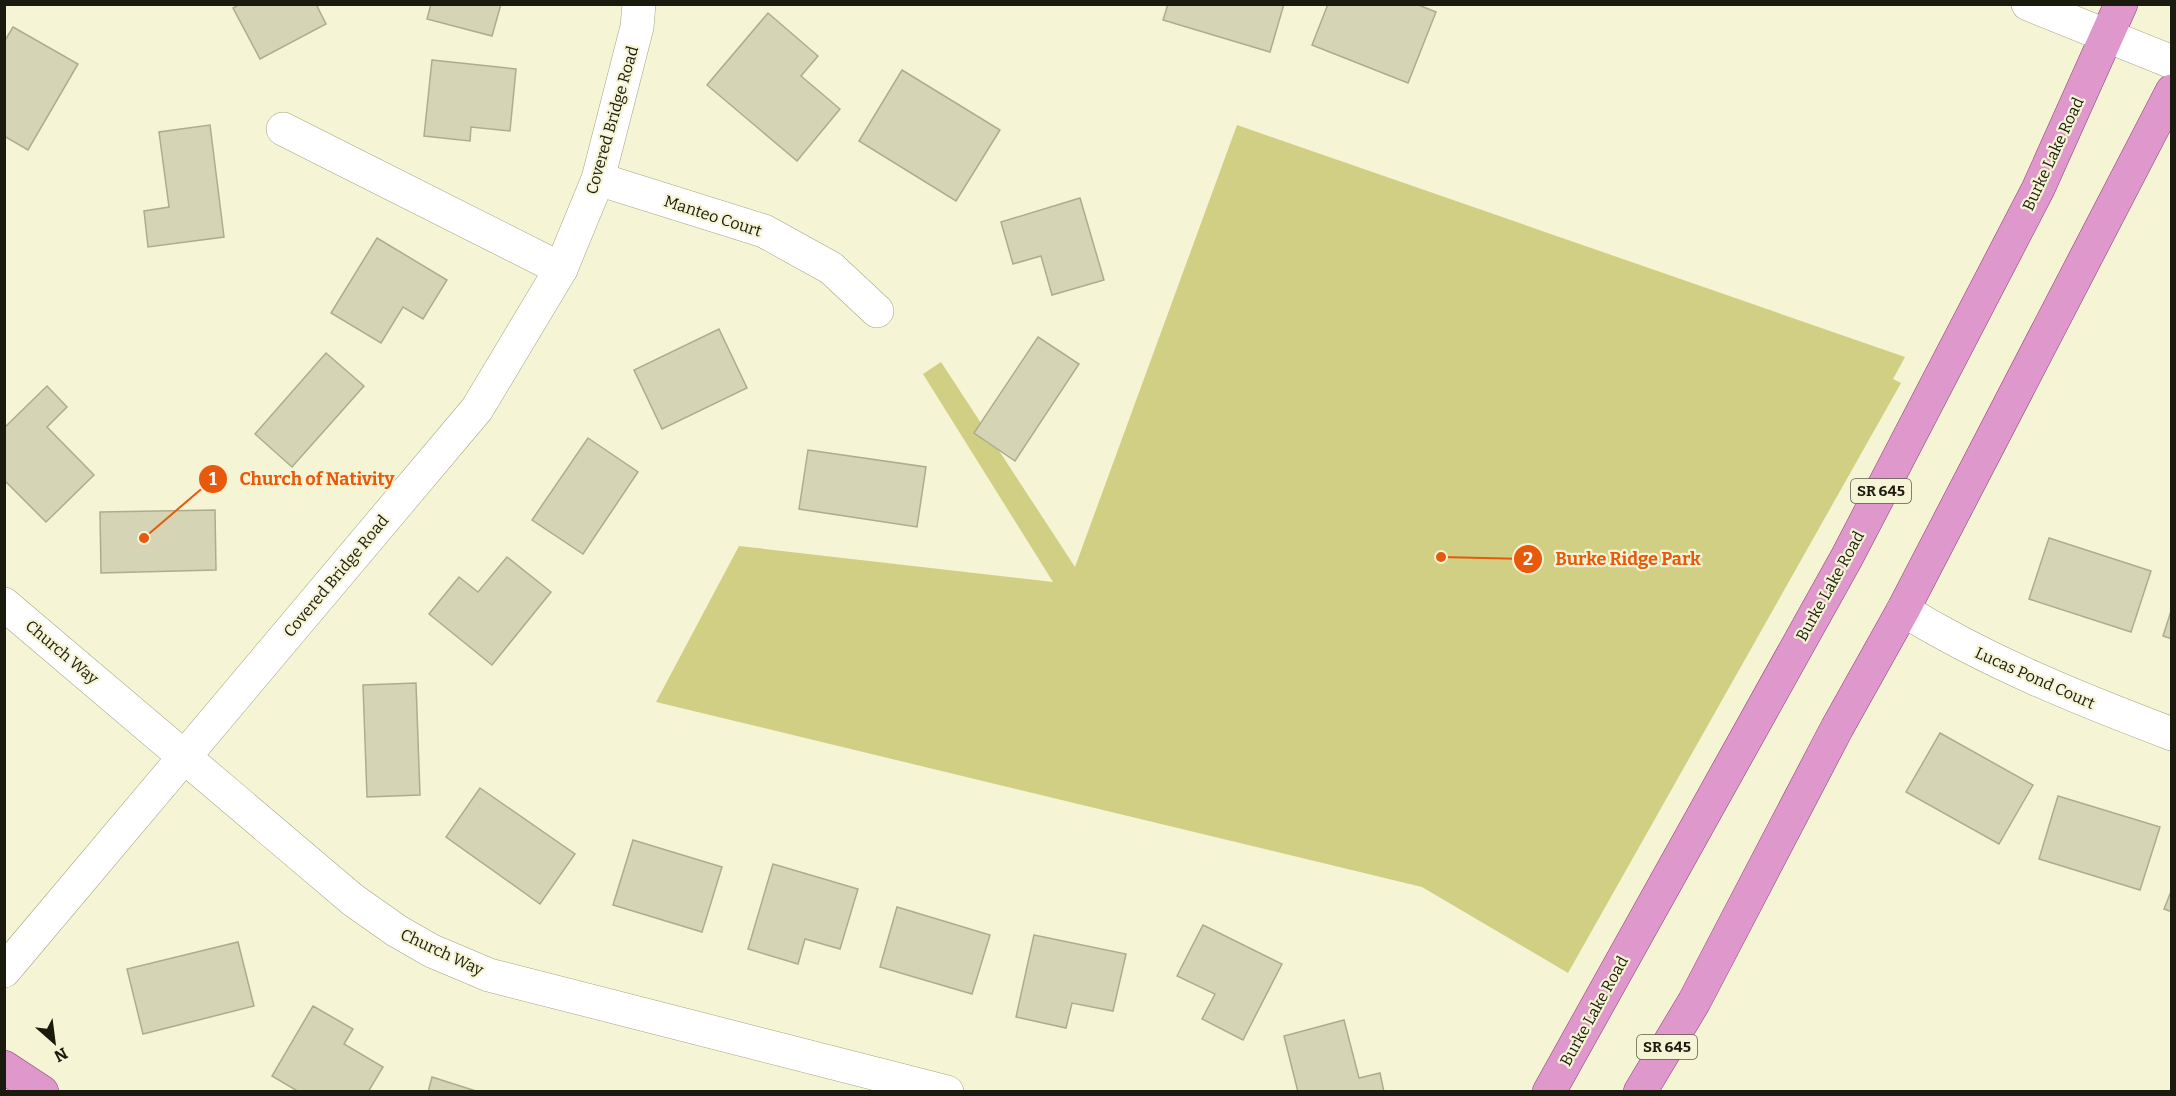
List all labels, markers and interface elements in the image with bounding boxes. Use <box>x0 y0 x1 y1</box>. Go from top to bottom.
street label: Covered Bridge Road <box>582 43 642 196</box>
street label: Burke Lake Road <box>2018 94 2088 214</box>
street label: Manteo Court <box>662 191 764 241</box>
callout: Church of Nativity <box>198 461 407 497</box>
text: 1 <box>209 468 217 490</box>
text: Church of Nativity <box>240 468 395 490</box>
road number: SR 645 <box>1851 479 1911 503</box>
street label: Covered Bridge Road <box>279 511 393 641</box>
street label: Burke Lake Road <box>1792 527 1868 644</box>
callout: Burke Ridge Park <box>1513 541 1712 577</box>
text: 2 <box>1523 548 1533 570</box>
text: Burke Ridge Park <box>1555 548 1701 570</box>
street label: Church Way <box>22 616 103 688</box>
street label: Lucas Pond Court <box>1972 643 2098 713</box>
street label: Church Way <box>398 925 487 980</box>
street label: Burke Lake Road <box>1556 952 1632 1069</box>
north arrow <box>24 1012 84 1072</box>
road number: SR 645 <box>1637 1035 1697 1059</box>
text: N <box>51 1044 71 1066</box>

